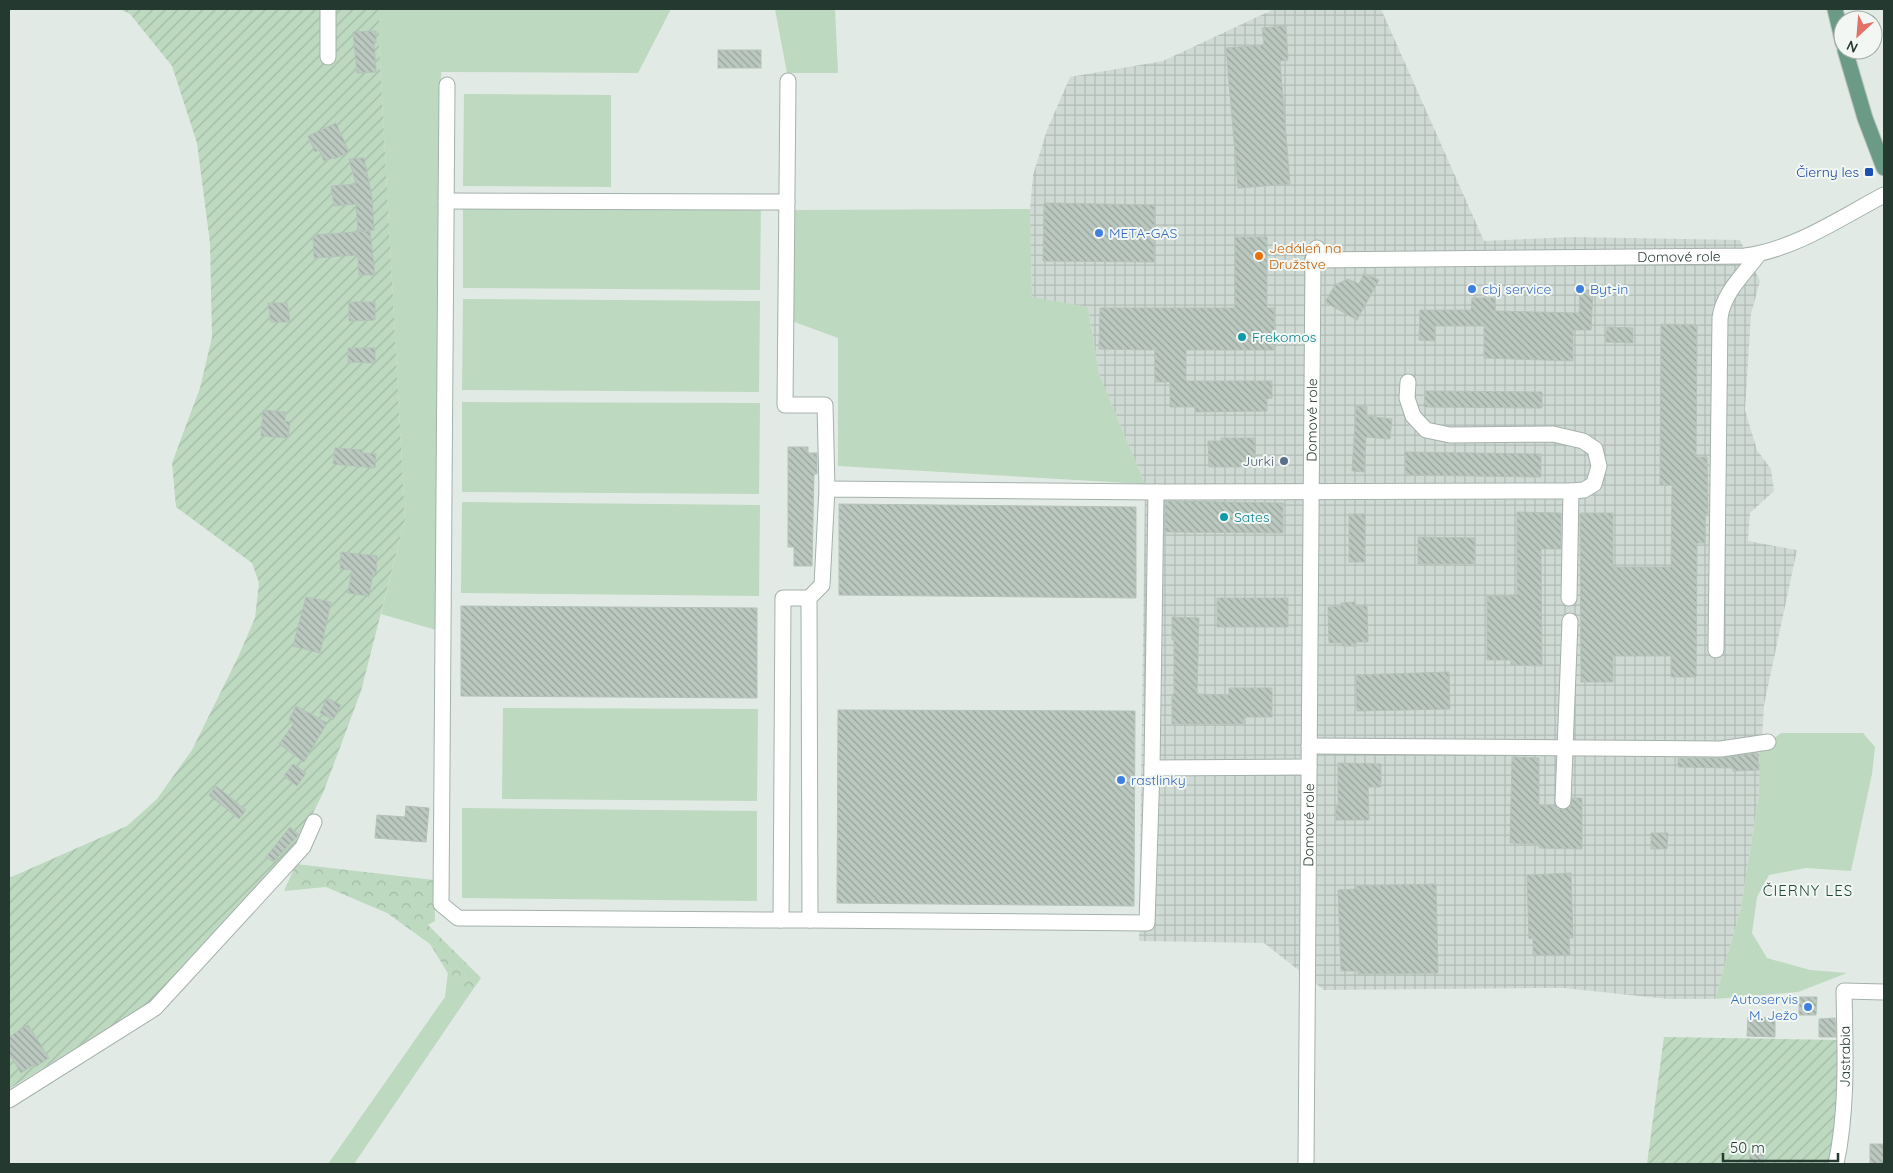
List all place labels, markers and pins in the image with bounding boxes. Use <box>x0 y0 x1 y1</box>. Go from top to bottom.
place label: Čierny les <box>1796 163 1859 181</box>
marker: Čierny les <box>1863 166 1875 178</box>
place label: META-GAS <box>1109 224 1178 242</box>
marker: META-GAS <box>1093 227 1105 239</box>
place label: Jedáleň na Družstve <box>1269 239 1341 273</box>
marker: Jedáleň na Družstve <box>1253 250 1265 262</box>
place label: cbj service <box>1482 280 1552 298</box>
place label: Byt-in <box>1590 280 1628 298</box>
marker: cbj service <box>1466 283 1478 295</box>
marker: Byt-in <box>1574 283 1586 295</box>
place label: Frekomos <box>1252 328 1316 346</box>
marker: Frekomos <box>1236 331 1248 343</box>
place label: Jurki <box>1242 452 1274 470</box>
marker: Jurki <box>1278 455 1290 467</box>
place label: Sates <box>1234 508 1270 526</box>
marker: Sates <box>1218 511 1230 523</box>
place label: rastlinky <box>1131 771 1186 789</box>
marker: rastlinky <box>1115 774 1127 786</box>
place label: Autoservis M. Ježo <box>1730 990 1798 1024</box>
marker: Autoservis M. Ježo <box>1802 1001 1814 1013</box>

